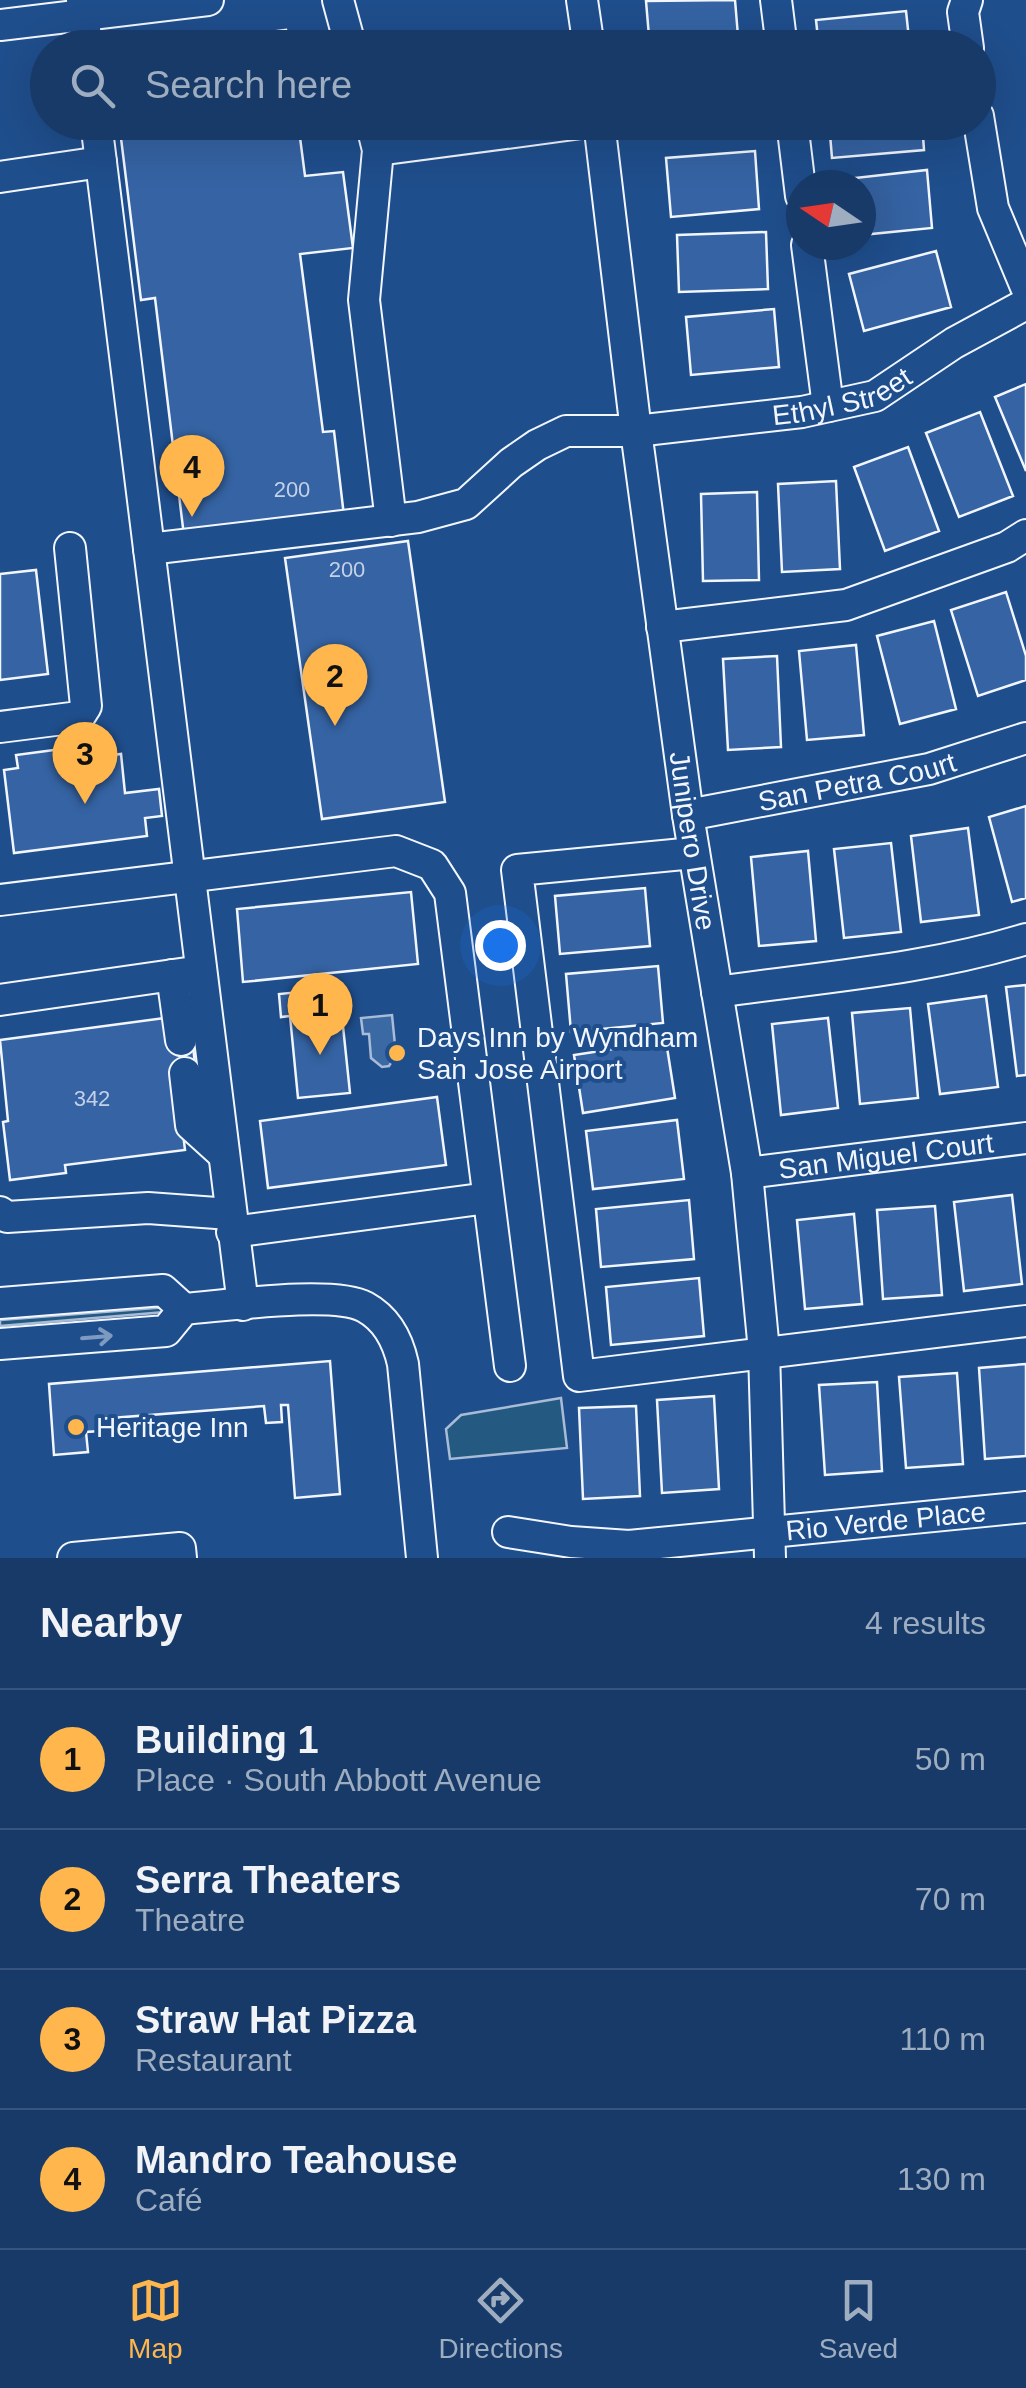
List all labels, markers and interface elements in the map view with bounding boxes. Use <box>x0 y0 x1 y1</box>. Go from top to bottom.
search box <box>30 30 996 140</box>
icon: search <box>65 58 120 113</box>
text: Search here <box>145 64 352 106</box>
north arrow <box>786 170 876 260</box>
street label: Ethyl Street <box>771 361 917 431</box>
pin: 4 <box>160 434 224 517</box>
house number: 200 <box>274 477 310 502</box>
house number: 200 <box>329 557 365 582</box>
pin: 2 <box>302 644 368 726</box>
pin: 3 <box>52 722 118 804</box>
street label: San Petra Court <box>755 746 960 817</box>
street label: Junipero Drive <box>664 749 722 933</box>
your location <box>475 920 526 971</box>
pin: 1 <box>288 972 352 1055</box>
place label: Days Inn by Wyndham San Jose Airport <box>417 1022 698 1085</box>
marker: Days Inn by Wyndham San Jose Airport <box>386 1042 408 1064</box>
house number: 342 <box>74 1086 110 1111</box>
street label: San Miguel Court <box>777 1127 995 1184</box>
one-way arrow <box>81 1327 113 1346</box>
place label: Heritage Inn <box>96 1412 249 1443</box>
marker: Heritage Inn <box>65 1416 87 1438</box>
street label: Rio Verde Place <box>784 1496 987 1546</box>
text: Nearby <box>40 1599 182 1646</box>
text: 4 results <box>865 1605 986 1641</box>
text: Building 1 <box>135 1719 319 1761</box>
text: 1 <box>64 1741 81 1777</box>
text: 50 m <box>915 1741 986 1777</box>
text: Place · South Abbott Avenue <box>135 1762 542 1798</box>
text: Serra Theaters <box>135 1859 401 1901</box>
text: 2 <box>64 1881 81 1917</box>
text: 70 m <box>915 1881 986 1917</box>
text: Theatre <box>135 1902 245 1938</box>
text: Straw Hat Pizza <box>135 1999 416 2041</box>
text: 3 <box>64 2021 81 2057</box>
text: 110 m <box>899 2021 986 2057</box>
text: Restaurant <box>135 2042 292 2078</box>
text: Mandro Teahouse <box>135 2139 457 2181</box>
text: 4 <box>64 2161 81 2197</box>
text: 130 m <box>897 2161 986 2197</box>
text: Café <box>135 2182 203 2218</box>
tab: Map <box>128 2273 183 2365</box>
tab: Directions <box>439 2273 563 2365</box>
tab: Saved <box>819 2273 898 2365</box>

